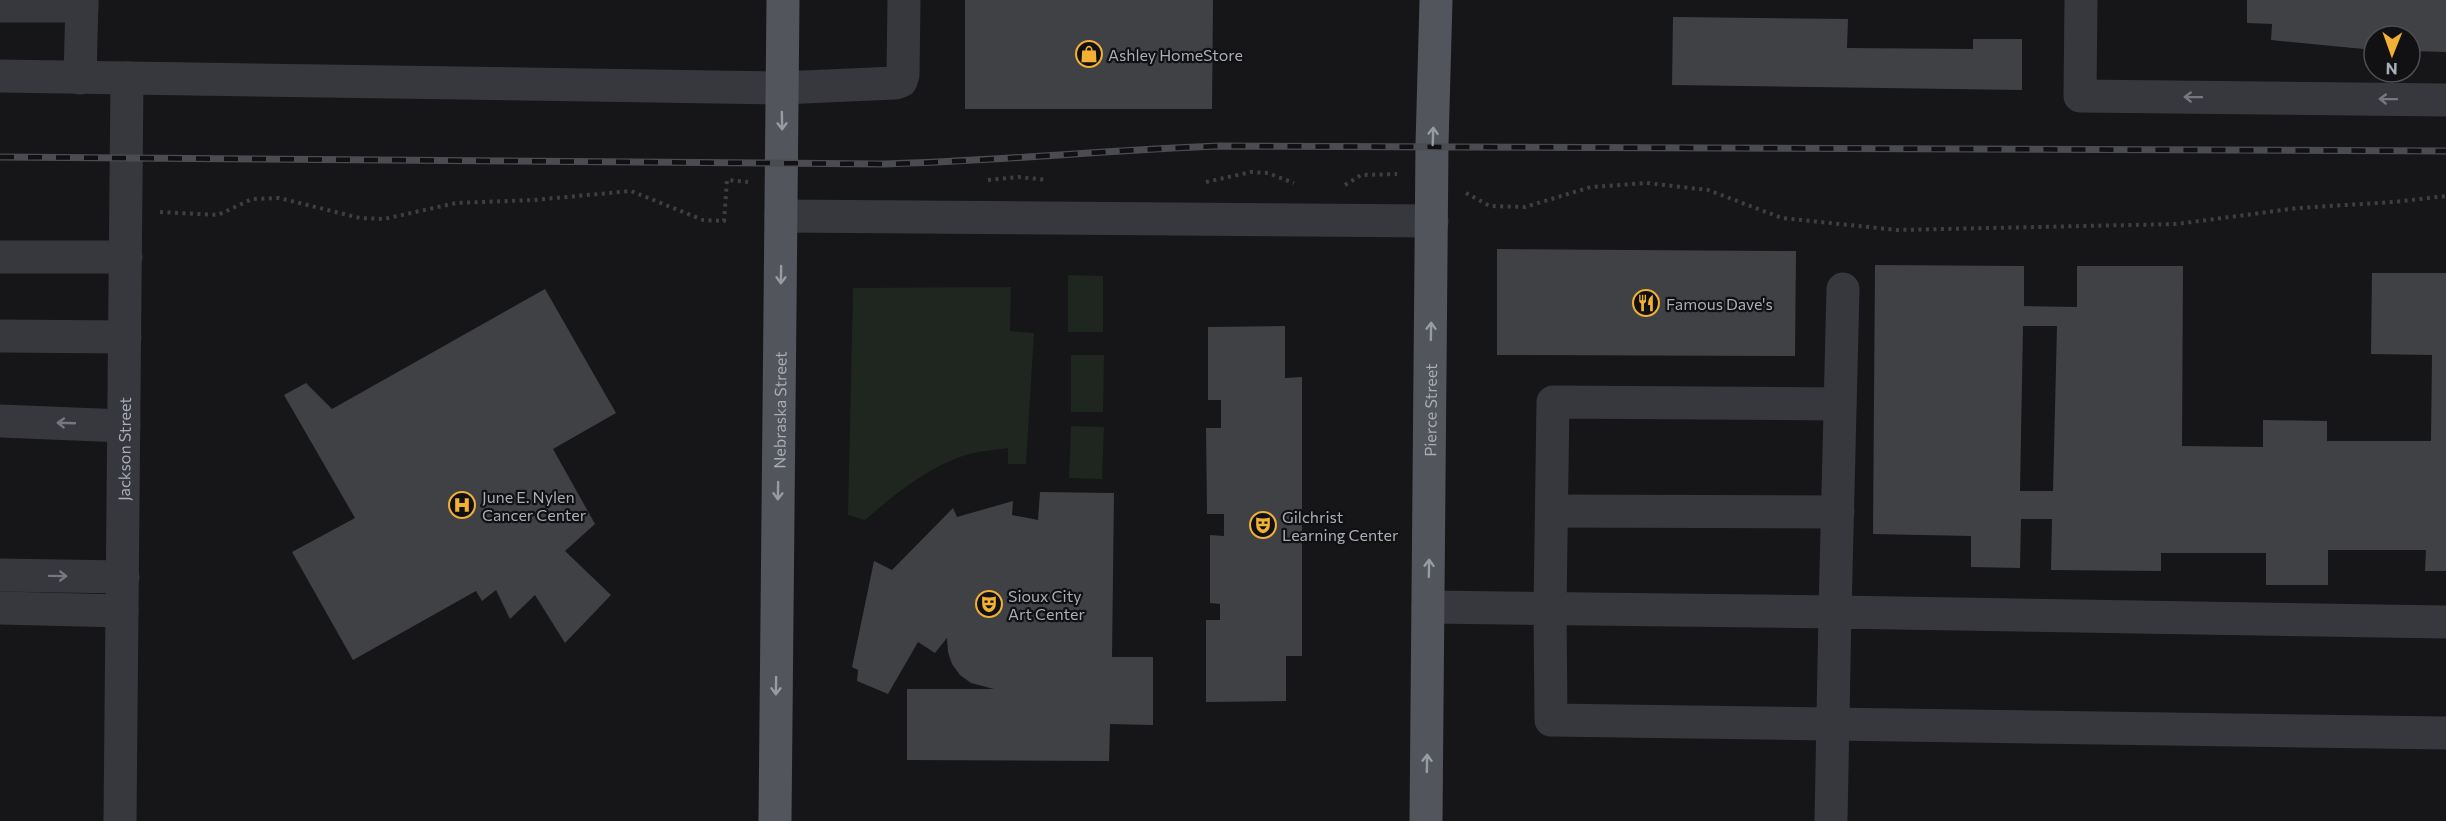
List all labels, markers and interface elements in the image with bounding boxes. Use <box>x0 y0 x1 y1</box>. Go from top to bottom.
north arrow <box>2362 24 2422 84</box>
shop icon: Ashley HomeStore <box>1074 39 1104 69</box>
place label: Ashley HomeStore <box>1108 45 1243 64</box>
text: N <box>2386 60 2398 79</box>
one-way arrow <box>2183 91 2203 103</box>
one-way arrow <box>2378 93 2398 105</box>
one-way arrow <box>776 111 788 131</box>
one-way arrow <box>1427 126 1438 146</box>
one-way arrow <box>775 264 787 284</box>
restaurant icon: Famous Dave's <box>1631 288 1661 318</box>
place label: Famous Dave's <box>1666 294 1773 313</box>
one-way arrow <box>1425 321 1437 341</box>
street label: Nebraska Street <box>769 351 789 469</box>
street label: Pierce Street <box>1420 363 1440 457</box>
street label: Jackson Street <box>114 396 133 501</box>
one-way arrow <box>56 418 76 429</box>
one-way arrow <box>772 480 784 500</box>
place label: June E. Nylen Cancer Center <box>482 487 587 524</box>
hospital icon: June E. Nylen Cancer Center <box>447 490 477 520</box>
place label: Gilchrist Learning Center <box>1282 507 1399 544</box>
theatre icon: Gilchrist Learning Center <box>1248 510 1278 540</box>
one-way arrow <box>1423 558 1434 578</box>
one-way arrow <box>48 570 68 582</box>
place label: Sioux City Art Center <box>1008 586 1086 623</box>
theatre icon: Sioux City Art Center <box>974 589 1004 619</box>
one-way arrow <box>770 675 782 695</box>
one-way arrow <box>1421 753 1433 773</box>

